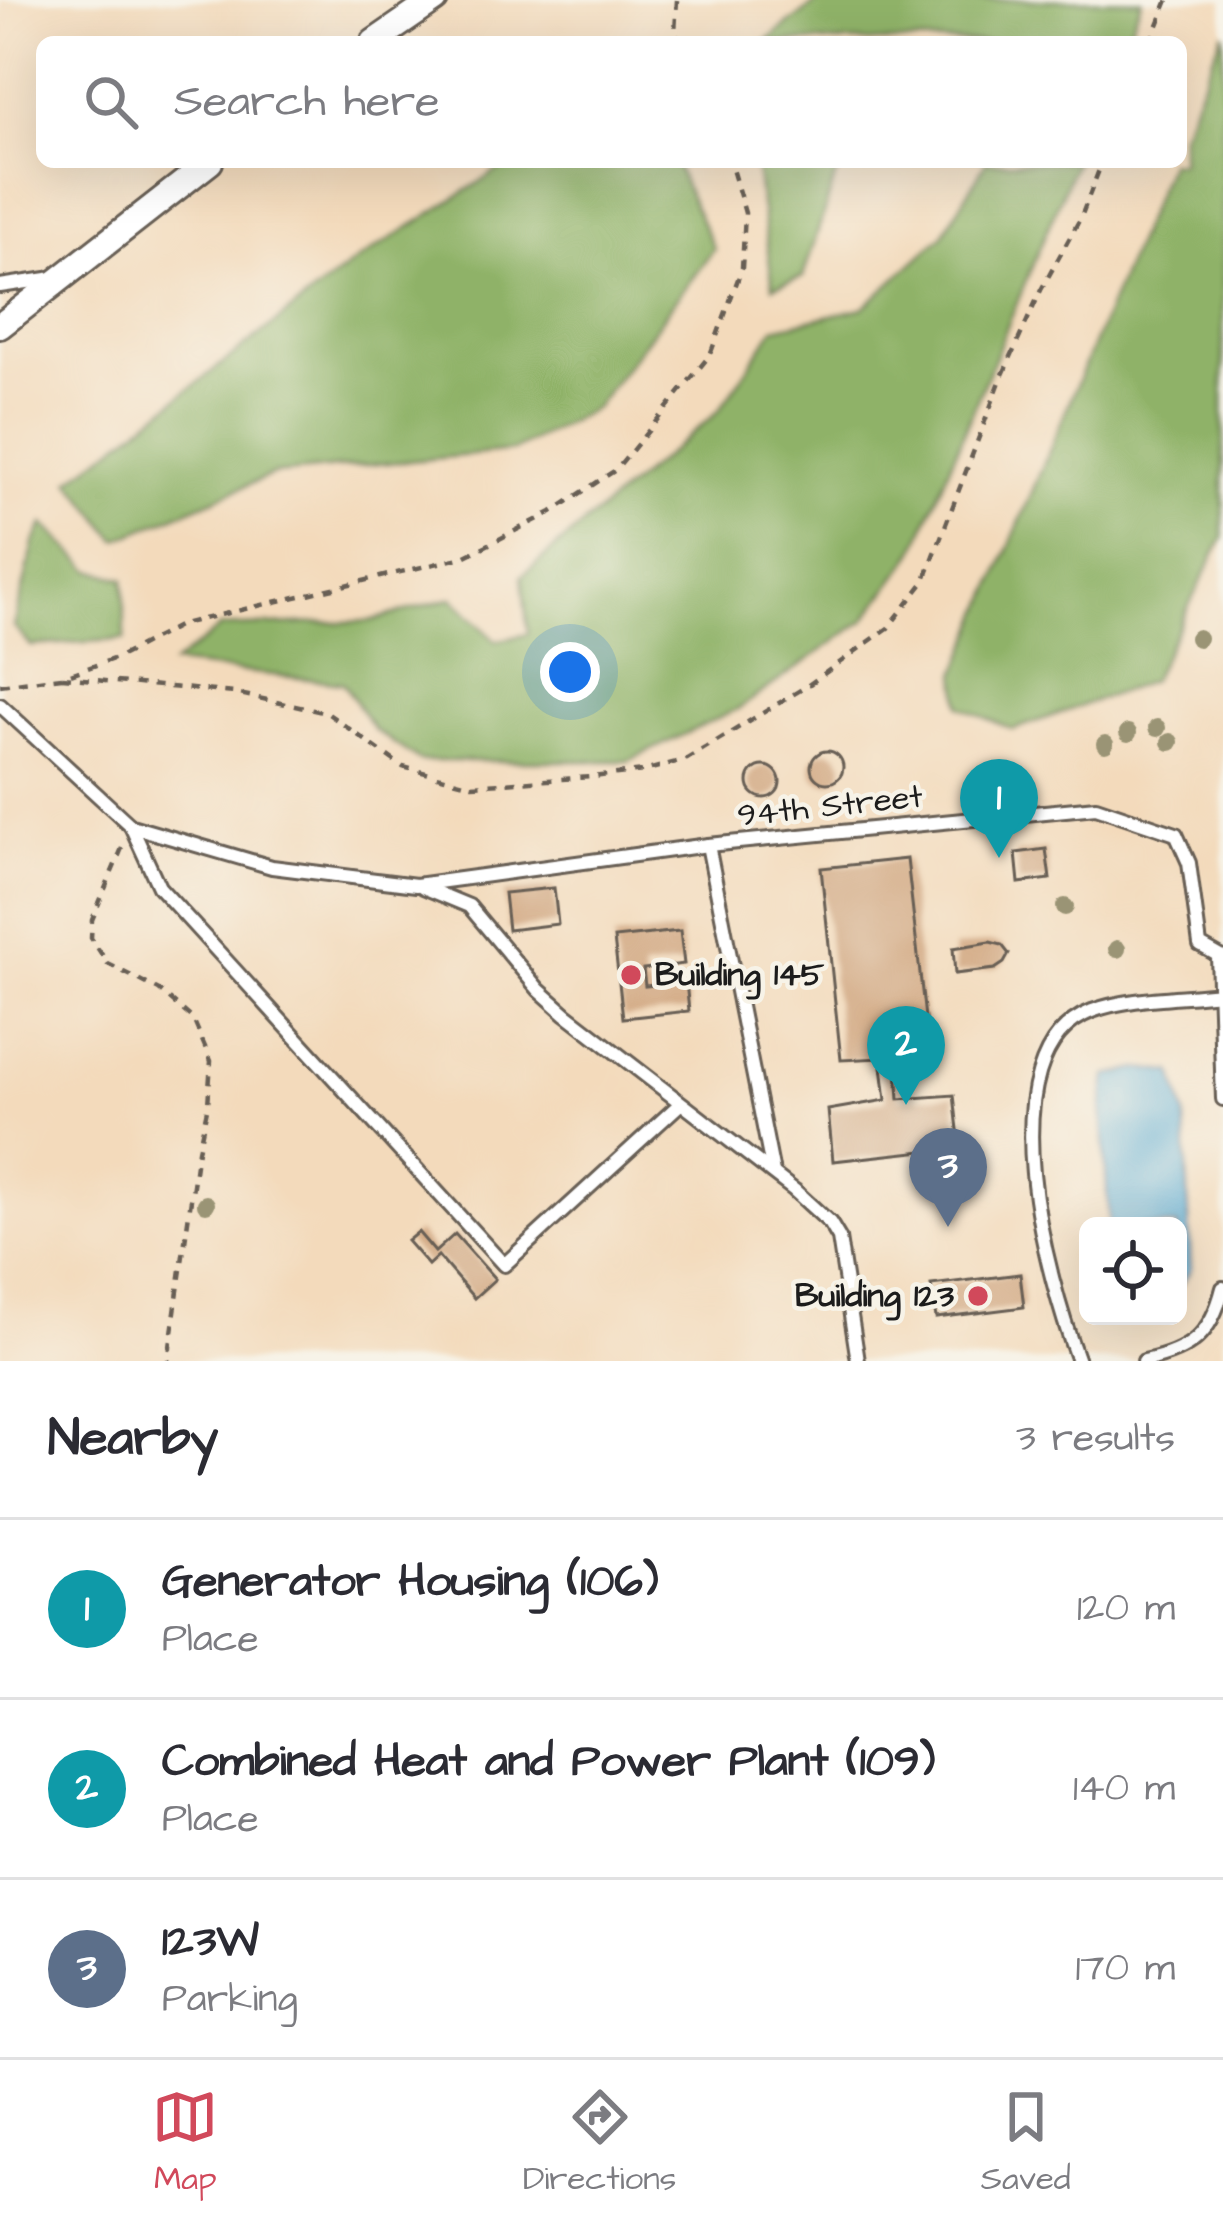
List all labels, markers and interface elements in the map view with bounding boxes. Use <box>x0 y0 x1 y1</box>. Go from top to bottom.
search box <box>36 36 1187 168</box>
icon: search <box>78 69 144 135</box>
text: Search here <box>174 71 440 133</box>
your location <box>540 642 600 702</box>
pin: 1 <box>960 759 1038 858</box>
street label: 94th Street <box>735 773 925 839</box>
place label: Building 145 <box>655 952 825 1000</box>
marker: Building 145 <box>618 962 644 988</box>
pin: 2 <box>867 1006 945 1105</box>
pin: 3 <box>909 1128 987 1227</box>
map controls <box>1079 1217 1187 1325</box>
button: locate <box>1079 1217 1187 1325</box>
place label: Building 123 <box>795 1273 954 1321</box>
marker: Building 123 <box>965 1283 991 1309</box>
text: Nearby <box>48 1404 218 1475</box>
text: 3 results <box>1016 1412 1175 1466</box>
text: Generator Housing (106) <box>162 1551 659 1613</box>
text: 1 <box>85 1582 90 1636</box>
text: 120 m <box>1077 1582 1175 1636</box>
text: Place <box>162 1613 259 1667</box>
text: Combined Heat and Power Plant (109) <box>162 1731 935 1793</box>
text: 2 <box>76 1762 98 1816</box>
text: 140 m <box>1073 1762 1175 1816</box>
text: Place <box>162 1793 259 1847</box>
text: 123W <box>162 1911 259 1973</box>
text: 3 <box>77 1942 97 1996</box>
text: 170 m <box>1075 1942 1175 1996</box>
text: Parking <box>162 1973 298 2027</box>
tab: Map <box>152 2084 218 2202</box>
tab: Directions <box>523 2084 676 2202</box>
tab: Saved <box>981 2084 1071 2202</box>

